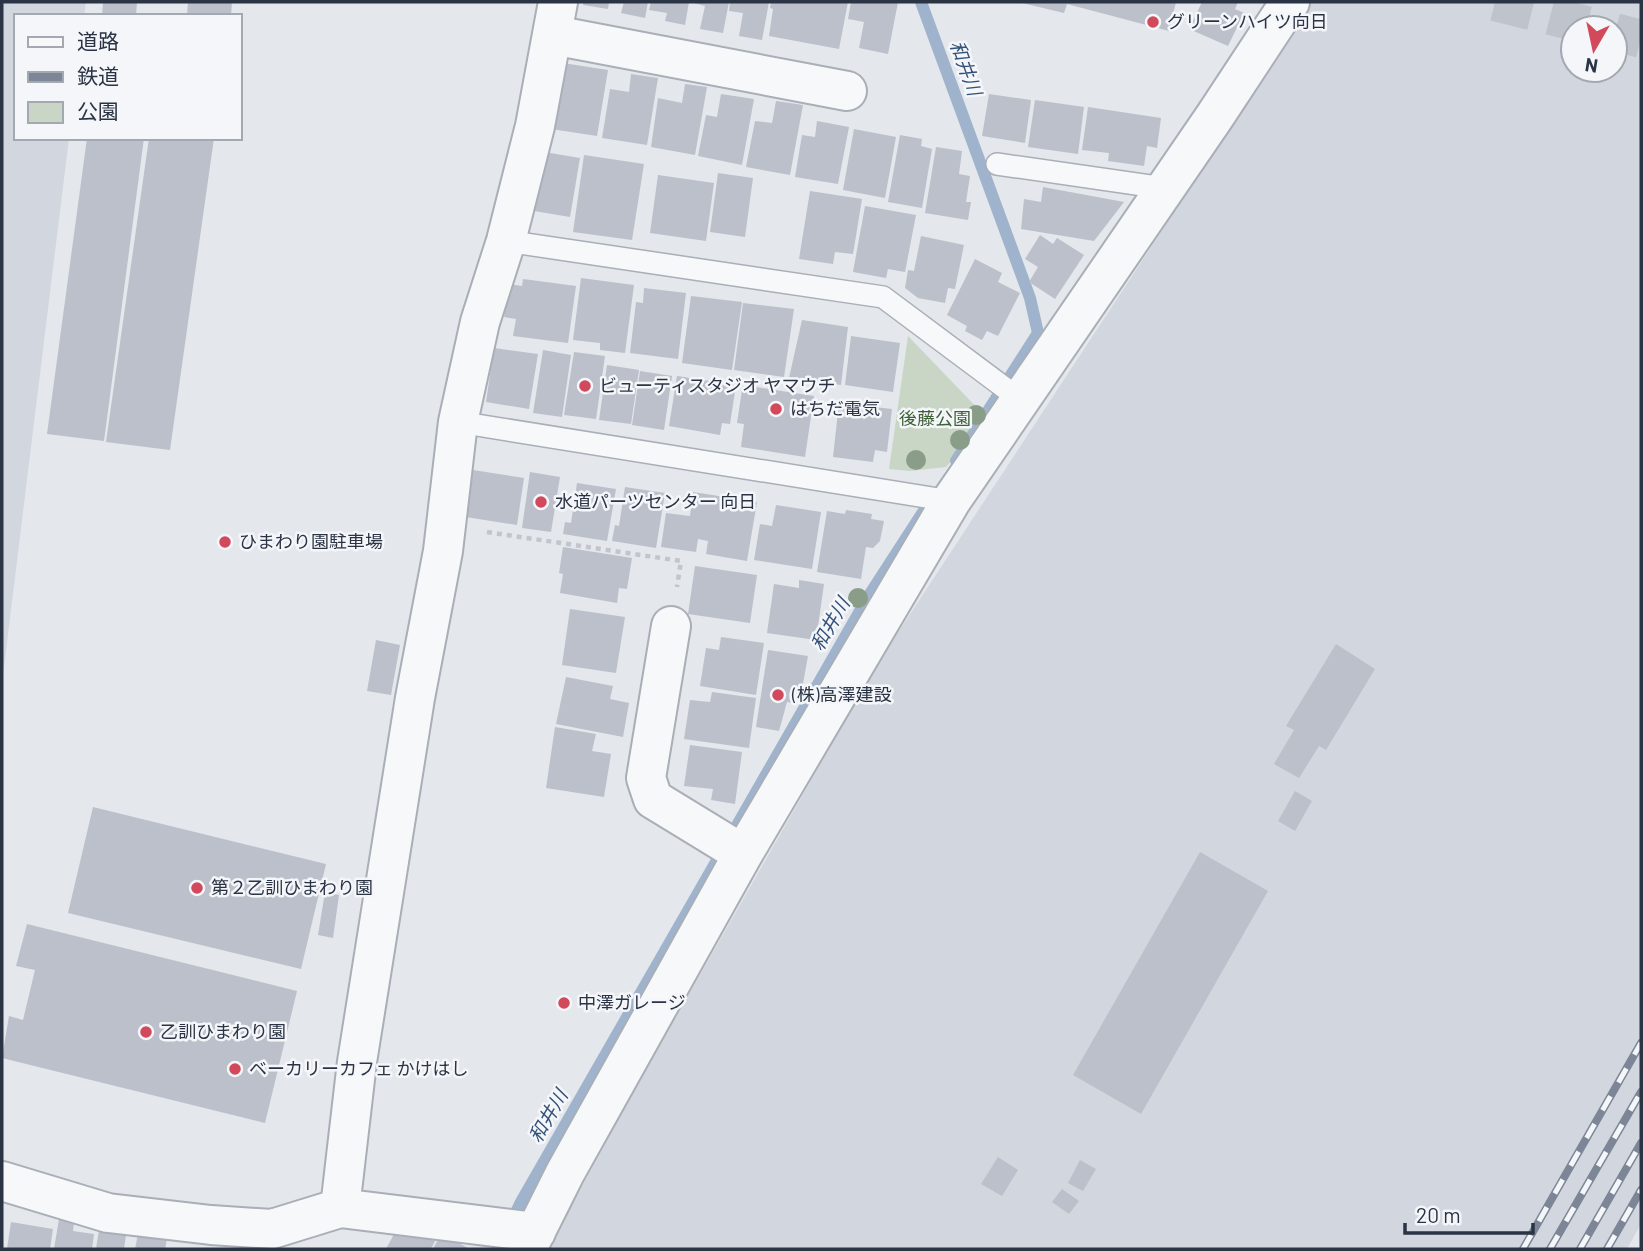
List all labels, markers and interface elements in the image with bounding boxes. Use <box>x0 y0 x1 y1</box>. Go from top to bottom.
place label: グリーンハイツ向日 <box>1167 10 1328 32</box>
legend <box>14 14 242 140</box>
marker: グリーンハイツ向日 <box>1145 14 1161 30</box>
north arrow <box>1559 14 1629 84</box>
text: 道路 <box>77 28 119 53</box>
water label: 和井川 <box>946 37 988 100</box>
text: N <box>1583 54 1599 79</box>
text: 鉄道 <box>77 63 119 88</box>
text: 公園 <box>77 98 119 123</box>
place label: ビューティスタジオ ヤマウチ <box>599 374 836 396</box>
marker: ビューティスタジオ ヤマウチ <box>577 378 593 394</box>
place label: はちだ電気 <box>790 397 880 419</box>
marker: はちだ電気 <box>768 401 784 417</box>
park label: 後藤公園 <box>899 407 971 429</box>
place label: 水道パーツセンター 向日 <box>555 490 756 512</box>
marker: 水道パーツセンター 向日 <box>533 494 549 510</box>
place label: ひまわり園駐車場 <box>239 530 383 552</box>
marker: ひまわり園駐車場 <box>217 534 233 550</box>
water label: 和井川 <box>805 592 855 654</box>
place label: (株)高澤建設 <box>791 683 891 705</box>
marker: (株)高澤建設 <box>770 687 786 703</box>
place label: 第２乙訓ひまわり園 <box>211 876 373 898</box>
marker: 第２乙訓ひまわり園 <box>189 880 205 896</box>
place label: 中澤ガレージ <box>578 991 686 1013</box>
marker: 中澤ガレージ <box>556 995 572 1011</box>
place label: 乙訓ひまわり園 <box>160 1020 286 1042</box>
marker: 乙訓ひまわり園 <box>138 1024 154 1040</box>
place label: ベーカリーカフェ かけはし <box>249 1057 469 1079</box>
marker: ベーカリーカフェ かけはし <box>227 1061 243 1077</box>
water label: 和井川 <box>523 1084 573 1146</box>
scale bar <box>1405 1192 1533 1236</box>
text: 20 m <box>1416 1202 1461 1227</box>

